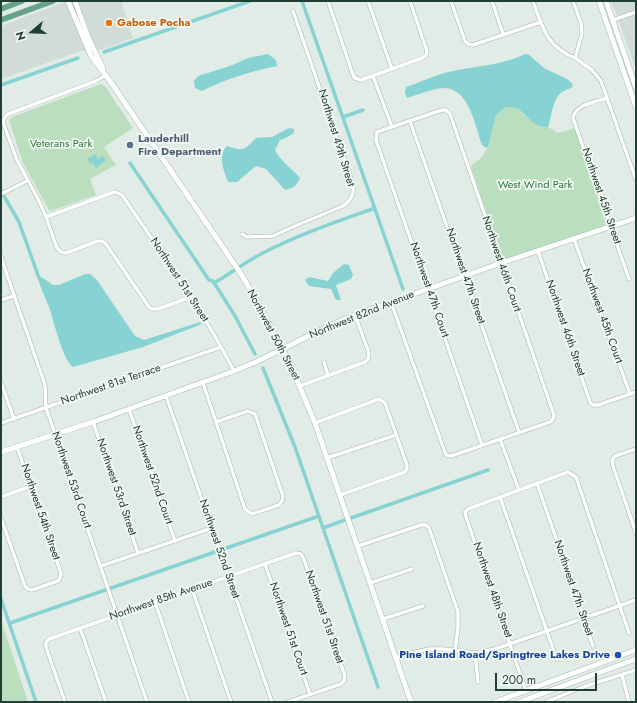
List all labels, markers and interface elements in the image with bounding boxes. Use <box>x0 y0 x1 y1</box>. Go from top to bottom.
north arrow <box>12 12 52 52</box>
place label: Gabose Pocha <box>117 16 190 30</box>
marker: Gabose Pocha <box>104 18 114 28</box>
text: N <box>12 29 30 43</box>
street label: Northwest 49th Street <box>315 88 357 188</box>
place label: Lauderhill Fire Department <box>138 132 221 158</box>
park label: Veterans Park <box>30 137 92 151</box>
marker: Lauderhill Fire Department <box>125 140 135 150</box>
street label: Northwest 45th Street <box>578 146 624 246</box>
park label: West Wind Park <box>498 178 572 192</box>
street label: Northwest 46th Court <box>478 214 524 314</box>
street label: Northwest 47th Street <box>442 226 488 326</box>
street label: Northwest 51st Street <box>147 235 211 325</box>
street label: Northwest 47th Court <box>407 241 451 339</box>
street label: Northwest 45th Court <box>579 267 625 365</box>
street label: Northwest 46th Street <box>542 278 588 378</box>
street label: Northwest 50th Street <box>244 287 302 383</box>
street label: Northwest 82nd Avenue <box>308 288 416 342</box>
street label: Northwest 81st Terrace <box>59 362 163 408</box>
street label: Northwest 52nd Court <box>129 424 175 526</box>
street label: Northwest 53rd Court <box>48 430 94 530</box>
street label: Northwest 53rd Street <box>93 437 139 537</box>
street label: Northwest 54th Street <box>17 462 63 562</box>
street label: Northwest 52nd Street <box>196 498 242 600</box>
street label: Northwest 47th Street <box>550 538 596 638</box>
street label: Northwest 48th Street <box>469 540 515 640</box>
street label: Northwest 51st Street <box>302 569 346 665</box>
street label: Northwest 85th Avenue <box>108 576 214 624</box>
street label: Northwest 51st Court <box>266 581 310 677</box>
place label: Pine Island Road/Springtree Lakes Drive <box>399 648 610 662</box>
marker: Pine Island Road/Springtree Lakes Drive <box>613 650 623 660</box>
scale bar <box>497 665 599 691</box>
text: 200 m <box>502 671 536 689</box>

